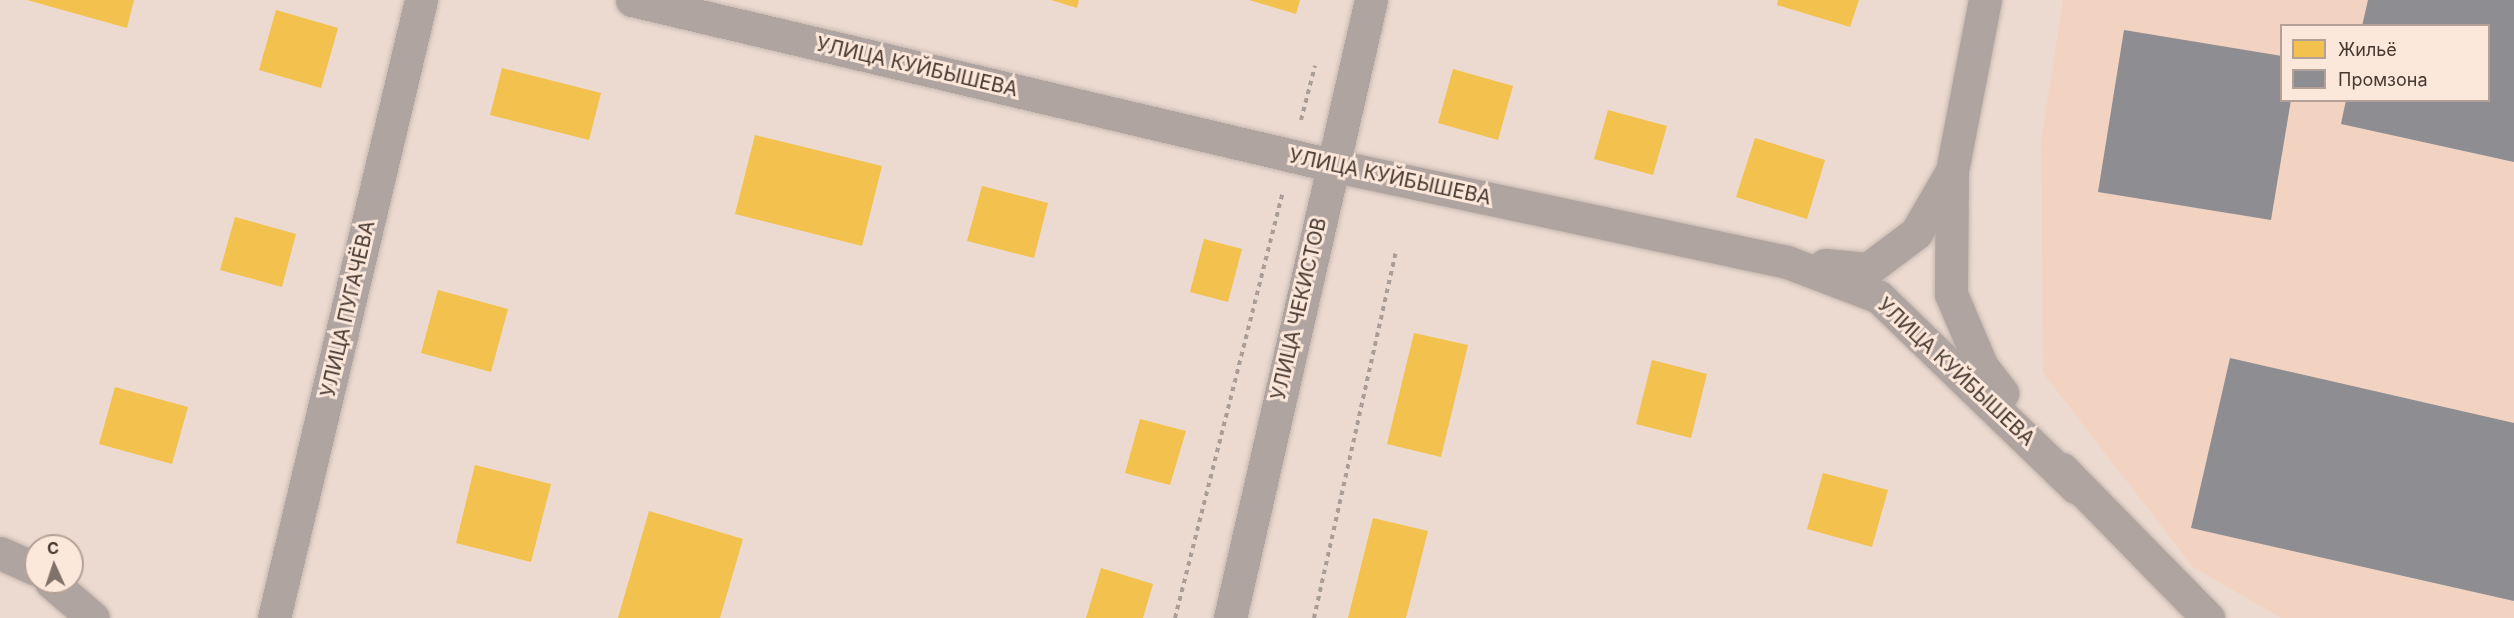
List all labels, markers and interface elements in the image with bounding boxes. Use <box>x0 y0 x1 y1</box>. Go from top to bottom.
legend <box>2280 24 2490 102</box>
street label: УЛИЦА КУЙБЫШЕВА <box>814 32 1020 102</box>
text: Жильё <box>2338 39 2397 60</box>
text: Промзона <box>2338 69 2428 90</box>
street label: УЛИЦА КУЙБЫШЕВА <box>1287 144 1493 210</box>
street label: УЛИЦА ЧЕКИСТОВ <box>1266 216 1332 402</box>
street label: УЛИЦА ПУГАЧЁВА <box>316 218 380 400</box>
street label: УЛИЦА КУЙБЫШЕВА <box>1872 293 2040 451</box>
north arrow <box>24 534 84 594</box>
text: С <box>47 538 60 558</box>

